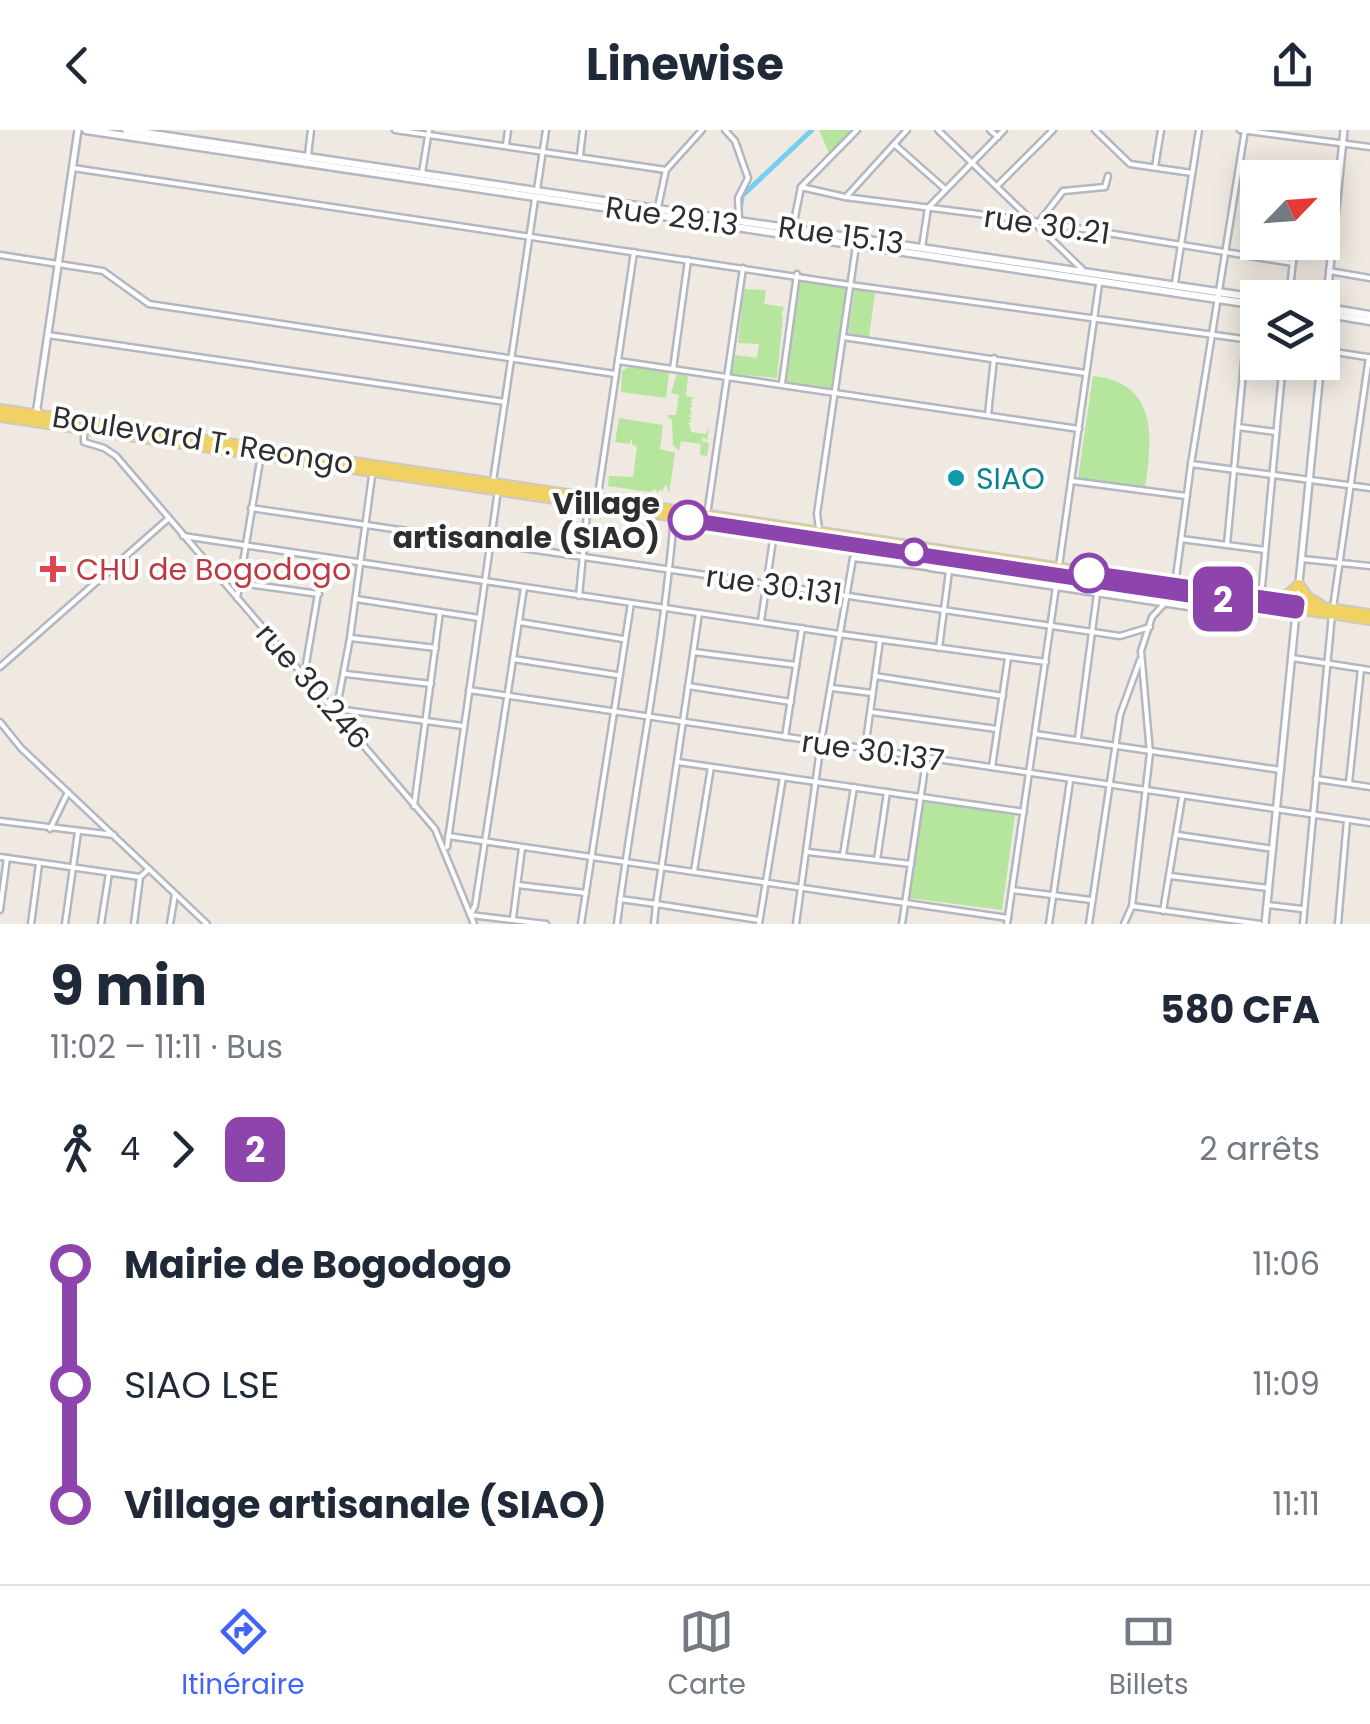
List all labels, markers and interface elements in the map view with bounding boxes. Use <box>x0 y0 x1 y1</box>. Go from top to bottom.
text: Linewise <box>586 33 784 96</box>
icon: back <box>50 38 105 93</box>
icon: share <box>1265 38 1320 93</box>
north arrow <box>1240 160 1340 260</box>
map controls <box>1240 160 1340 380</box>
street label: Rue 29.13 <box>603 185 741 247</box>
street label: rue 30.21 <box>981 195 1113 255</box>
street label: Rue 15.13 <box>776 205 906 265</box>
button: layers <box>1240 280 1340 380</box>
street label: Boulevard T. Reongo <box>49 395 357 485</box>
place label: SIAO <box>976 457 1045 500</box>
marker: SIAO <box>945 467 967 489</box>
place label: Village artisanale (SIAO) <box>393 482 660 559</box>
marker: Village artisanale (SIAO) <box>669 501 707 539</box>
unlabelled marker <box>901 539 927 565</box>
place label: CHU de Bogodogo <box>76 548 351 591</box>
street label: rue 30.131 <box>703 554 845 616</box>
unlabelled marker <box>1070 554 1108 592</box>
marker: CHU de Bogodogo <box>40 556 66 582</box>
line badge: 2 <box>1190 566 1256 632</box>
text: 2 <box>1213 575 1233 624</box>
street label: rue 30.246 <box>246 613 380 759</box>
street label: rue 30.137 <box>799 720 947 782</box>
text: 9 min <box>50 947 207 1024</box>
text: 580 CFA <box>1160 983 1320 1036</box>
text: 11:02 – 11:11 · Bus <box>50 1024 283 1069</box>
icon: walk <box>50 1122 105 1177</box>
icon: forward <box>155 1122 210 1177</box>
text: 2 <box>245 1125 265 1174</box>
text: 4 <box>120 1126 140 1171</box>
text: 2 arrêts <box>1199 1126 1320 1171</box>
text: Mairie de Bogodogo <box>124 1238 511 1291</box>
text: 11:06 <box>1252 1241 1320 1286</box>
text: SIAO LSE <box>124 1358 280 1411</box>
text: 11:09 <box>1252 1361 1320 1406</box>
text: Village artisanale (SIAO) <box>124 1478 607 1531</box>
text: 11:11 <box>1272 1481 1320 1526</box>
tab: Itinéraire <box>181 1604 305 1706</box>
tab: Carte <box>667 1604 746 1706</box>
tab: Billets <box>1109 1604 1189 1706</box>

